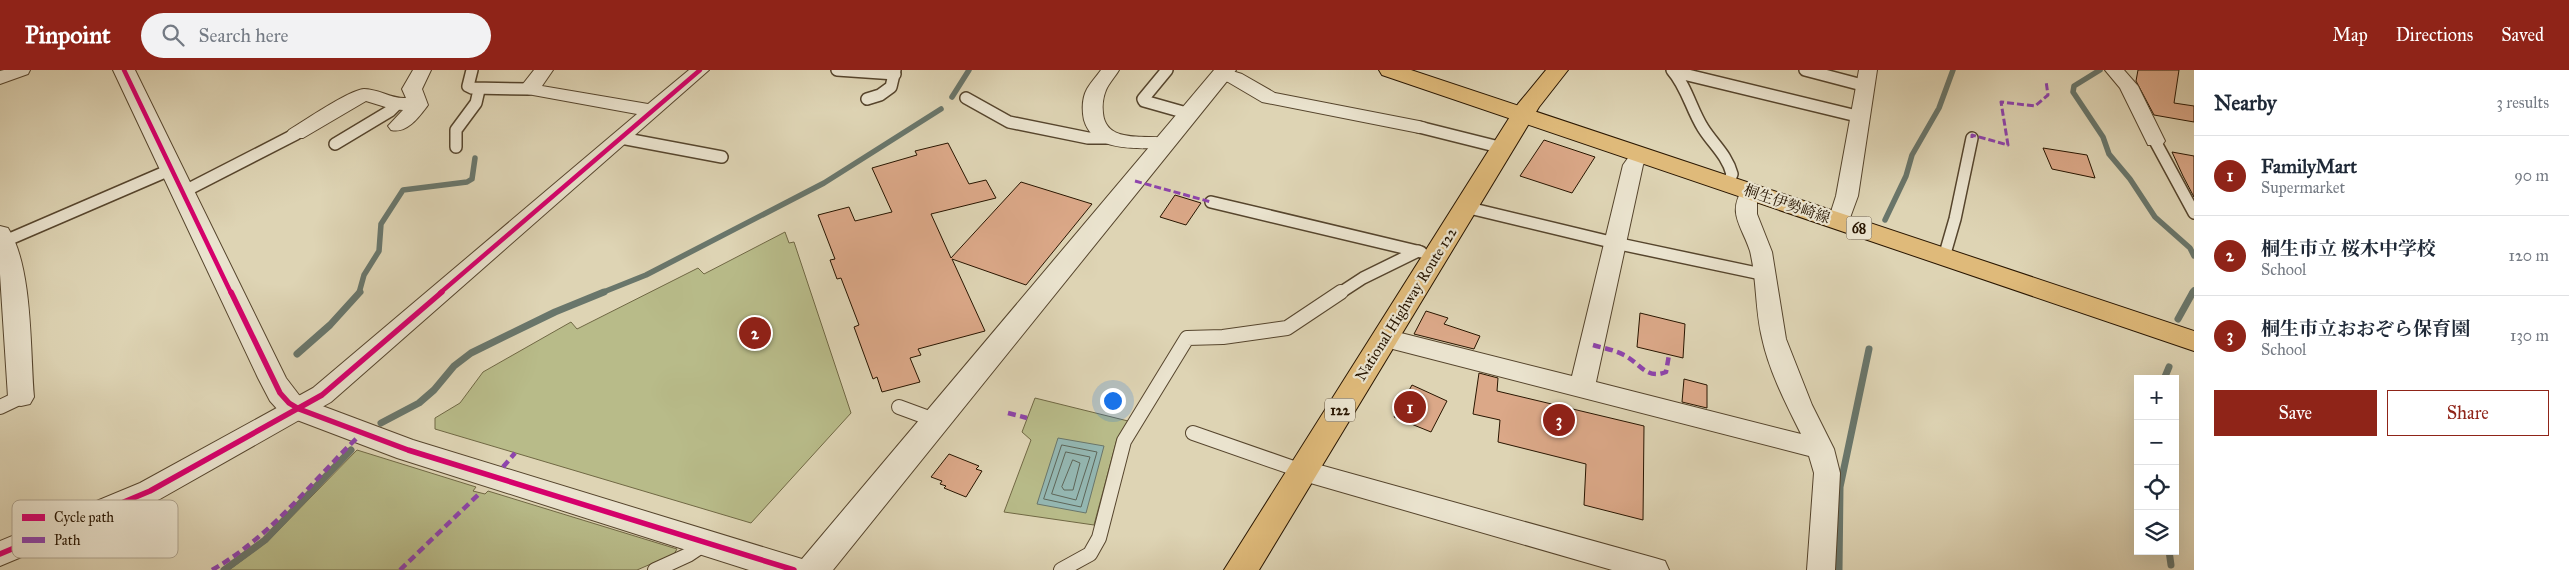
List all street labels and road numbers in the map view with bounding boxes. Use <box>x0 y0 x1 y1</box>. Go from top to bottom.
street label: 桐生伊勢崎線 <box>1742 181 1832 227</box>
road number: 68 <box>1846 216 1872 240</box>
street label: National Highway Route 122 <box>1351 223 1461 384</box>
road number: 122 <box>1325 398 1355 422</box>

